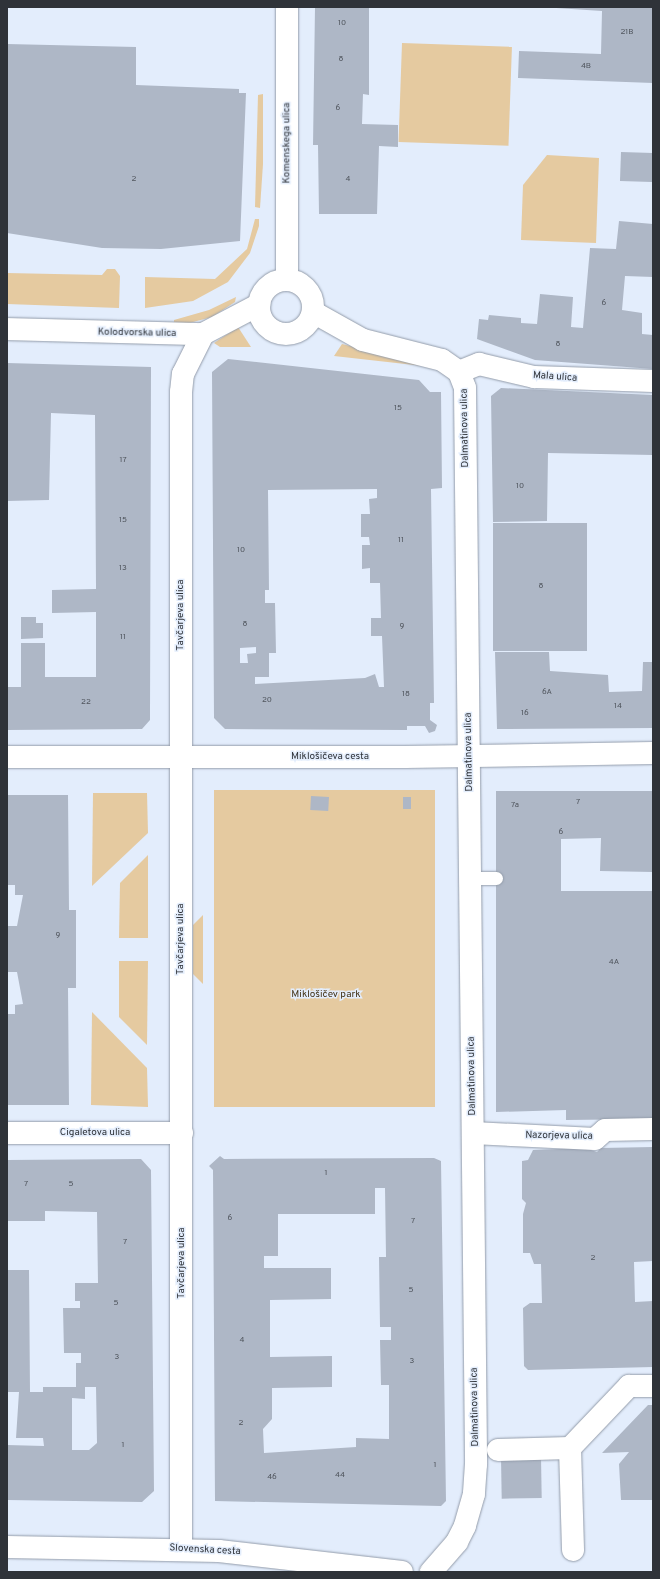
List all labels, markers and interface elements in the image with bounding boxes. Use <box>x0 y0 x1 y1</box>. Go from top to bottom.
house number: 10 <box>338 19 346 29</box>
house number: 21B <box>620 28 634 38</box>
house number: 8 <box>339 55 343 65</box>
house number: 4B <box>581 62 591 72</box>
street label: Komenskega ulica <box>281 102 293 184</box>
house number: 6 <box>336 104 340 114</box>
house number: 2 <box>132 175 136 185</box>
house number: 4 <box>346 175 350 185</box>
house number: 6 <box>602 299 606 309</box>
street label: Kolodvorska ulica <box>98 326 176 340</box>
house number: 8 <box>556 340 560 350</box>
street label: Mala ulica <box>533 369 577 385</box>
street label: Dalmatinova ulica <box>458 388 472 468</box>
house number: 15 <box>394 404 402 414</box>
house number: 17 <box>119 456 127 466</box>
house number: 10 <box>516 482 524 492</box>
house number: 15 <box>119 516 127 526</box>
house number: 11 <box>398 536 404 546</box>
house number: 10 <box>237 546 245 556</box>
house number: 13 <box>119 564 127 574</box>
street label: Tavčarjeva ulica <box>175 579 187 651</box>
house number: 8 <box>539 582 543 592</box>
house number: 8 <box>243 620 247 630</box>
house number: 9 <box>400 622 404 632</box>
house number: 11 <box>120 633 126 643</box>
house number: 6A <box>542 688 552 698</box>
house number: 18 <box>402 690 410 700</box>
house number: 20 <box>262 696 272 706</box>
house number: 22 <box>81 698 91 708</box>
house number: 14 <box>614 702 622 712</box>
house number: 16 <box>521 709 529 719</box>
street label: Dalmatinova ulica <box>462 712 476 792</box>
street label: Miklošičeva cesta <box>291 751 369 763</box>
house number: 7 <box>576 798 580 808</box>
house number: 7a <box>511 801 519 811</box>
house number: 6 <box>559 828 563 838</box>
street label: Tavčarjeva ulica <box>175 903 187 975</box>
house number: 9 <box>56 931 60 941</box>
house number: 4A <box>609 958 619 968</box>
park label: Miklošičev park <box>291 989 361 1001</box>
street label: Dalmatinova ulica <box>465 1036 479 1116</box>
street label: Cigaletova ulica <box>60 1127 130 1139</box>
street label: Nazorjeva ulica <box>525 1129 593 1143</box>
house number: 1 <box>325 1169 327 1179</box>
house number: 7 <box>24 1180 28 1190</box>
house number: 5 <box>69 1180 73 1190</box>
house number: 6 <box>228 1214 232 1224</box>
house number: 7 <box>411 1217 415 1227</box>
street label: Tavčarjeva ulica <box>176 1227 188 1299</box>
house number: 7 <box>123 1238 127 1248</box>
house number: 2 <box>591 1254 595 1264</box>
house number: 5 <box>409 1286 413 1296</box>
house number: 5 <box>114 1299 118 1309</box>
house number: 4 <box>240 1336 244 1346</box>
house number: 3 <box>115 1353 119 1363</box>
house number: 3 <box>410 1357 414 1367</box>
street label: Dalmatinova ulica <box>468 1367 482 1447</box>
house number: 2 <box>239 1419 243 1429</box>
house number: 1 <box>122 1441 124 1451</box>
house number: 1 <box>434 1461 436 1471</box>
house number: 44 <box>335 1471 345 1481</box>
house number: 46 <box>267 1473 277 1483</box>
street label: Slovenska cesta <box>169 1542 241 1558</box>

